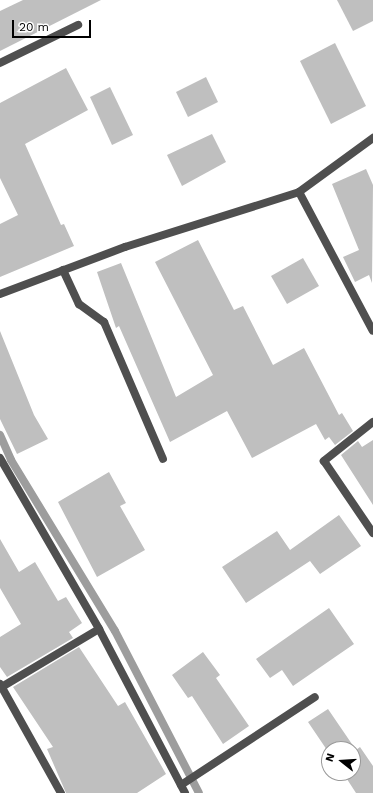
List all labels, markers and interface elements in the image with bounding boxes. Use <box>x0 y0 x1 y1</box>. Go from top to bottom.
scale bar <box>14 12 93 38</box>
text: 20 m <box>19 20 49 34</box>
north arrow <box>321 741 361 781</box>
text: N <box>323 752 337 763</box>

